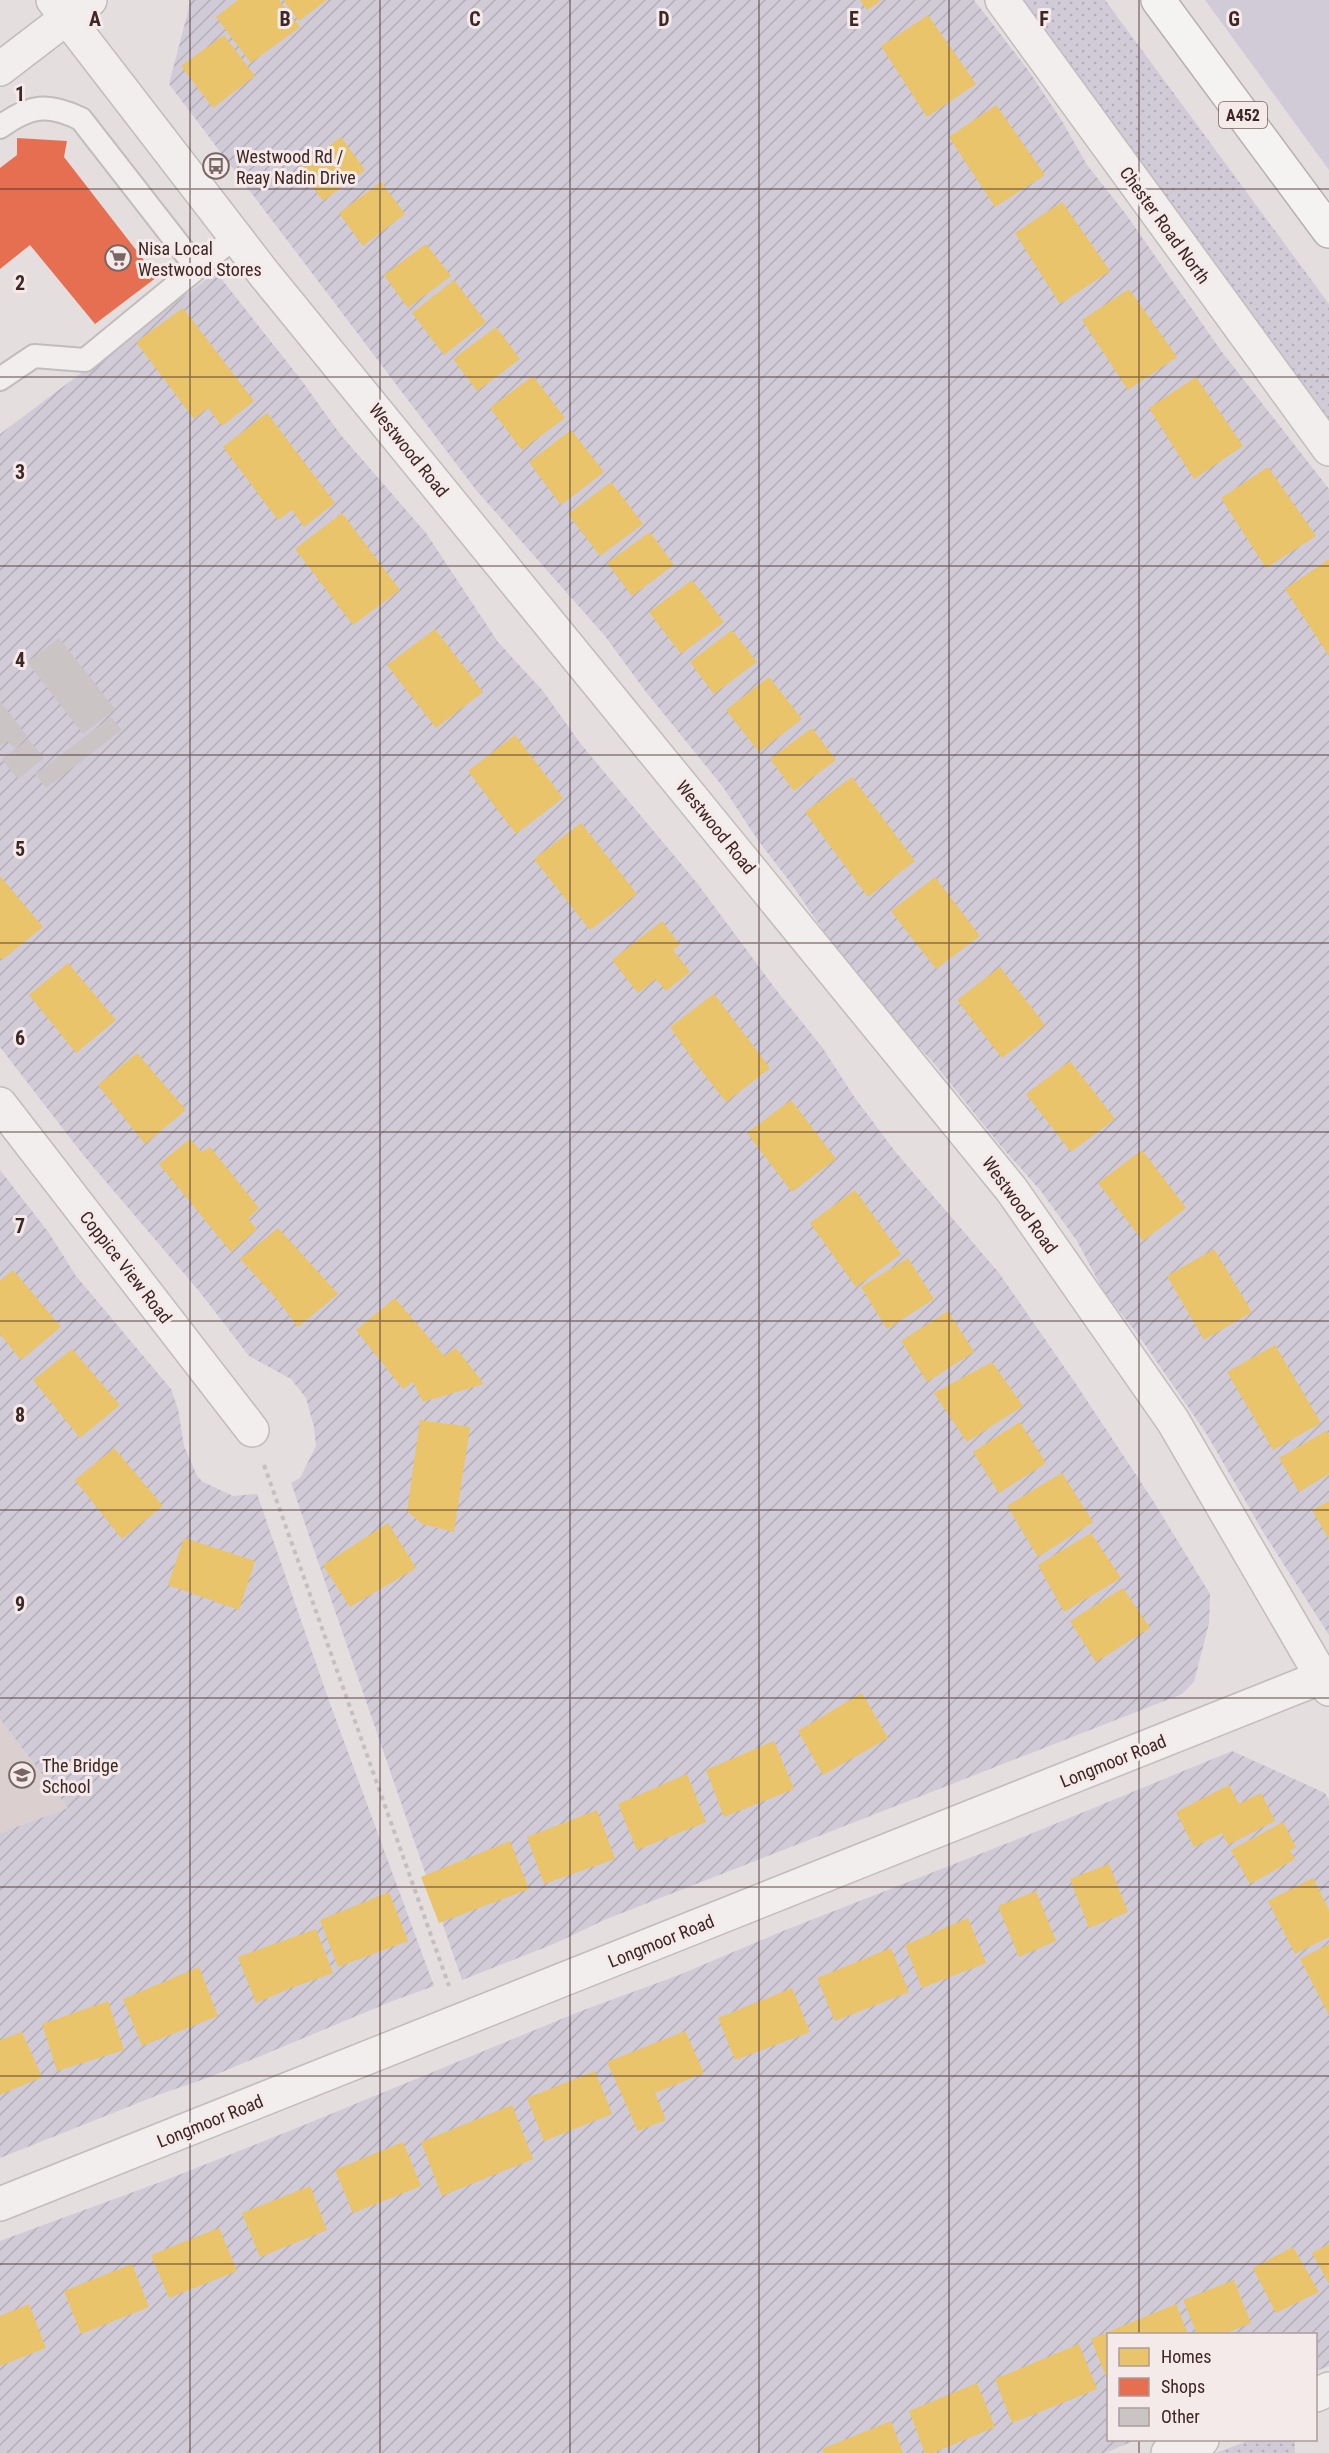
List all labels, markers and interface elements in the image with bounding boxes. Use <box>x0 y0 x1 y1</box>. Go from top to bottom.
text: A <box>89 7 101 31</box>
text: B <box>279 7 291 31</box>
text: C <box>469 7 481 31</box>
text: D <box>658 7 670 31</box>
text: E <box>849 7 859 31</box>
text: F <box>1039 7 1049 31</box>
text: G <box>1228 7 1240 31</box>
text: 1 <box>15 82 25 106</box>
road number: A452 <box>1219 102 1267 128</box>
place label: Westwood Rd / Reay Nadin Drive <box>236 146 356 188</box>
bus stop icon: Westwood Rd / Reay Nadin Drive <box>201 151 231 181</box>
street label: Chester Road North <box>1116 162 1214 288</box>
place label: Nisa Local Westwood Stores <box>138 238 262 280</box>
supermarket icon: Nisa Local Westwood Stores <box>103 243 133 273</box>
text: 2 <box>15 271 25 295</box>
street label: Westwood Road <box>365 399 453 501</box>
text: 3 <box>15 460 25 484</box>
text: 4 <box>15 648 25 672</box>
street label: Westwood Road <box>672 776 760 878</box>
text: 5 <box>15 837 25 861</box>
text: 6 <box>15 1026 25 1050</box>
street label: Westwood Road <box>978 1153 1062 1257</box>
street label: Coppice View Road <box>76 1207 176 1327</box>
text: 7 <box>15 1214 25 1238</box>
text: 8 <box>15 1403 25 1427</box>
text: 9 <box>15 1592 25 1616</box>
street label: Longmoor Road <box>1057 1730 1169 1792</box>
place label: The Bridge School <box>42 1755 118 1797</box>
school or university icon: The Bridge School <box>7 1760 37 1790</box>
street label: Longmoor Road <box>605 1910 717 1972</box>
street label: Longmoor Road <box>154 2090 266 2152</box>
legend <box>1107 2333 1317 2441</box>
text: Homes <box>1161 2346 1211 2367</box>
text: Shops <box>1161 2376 1205 2397</box>
text: Other <box>1161 2406 1200 2427</box>

